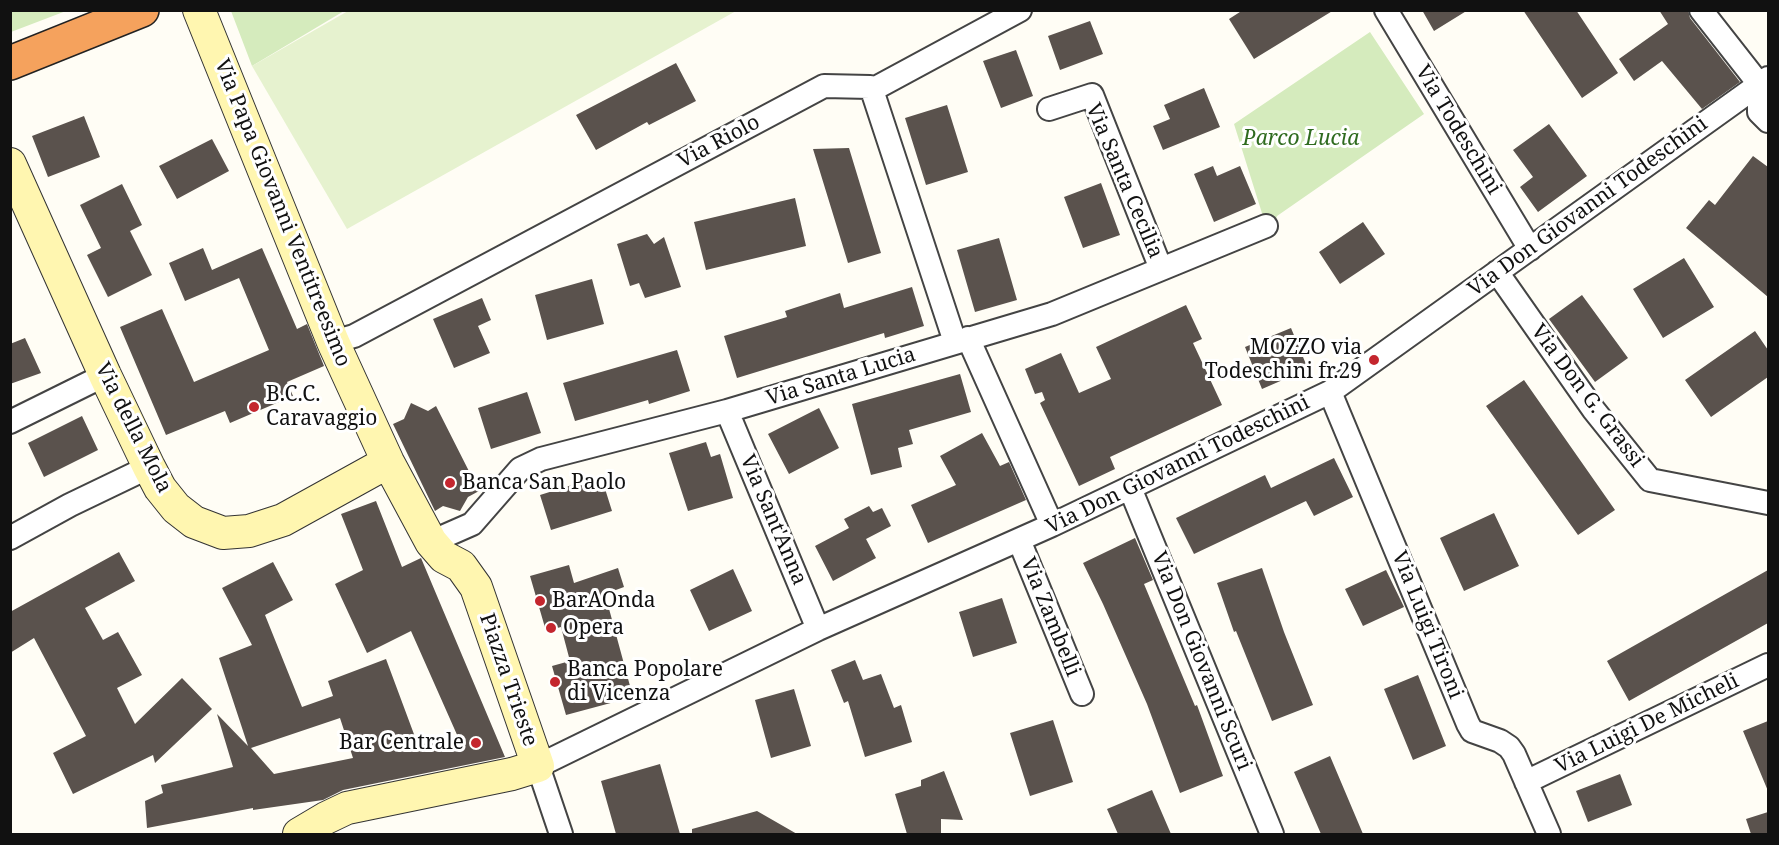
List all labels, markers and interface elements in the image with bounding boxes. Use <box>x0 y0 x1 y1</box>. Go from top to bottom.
street label: Via Papa Giovanni Ventitreesimo <box>209 55 355 371</box>
street label: Via Todeschini <box>1410 61 1506 199</box>
street label: Via Santa Cecilia <box>1080 100 1168 262</box>
street label: Via Riolo <box>674 110 764 174</box>
street label: Via Don Giovanni Todeschini <box>1463 112 1713 302</box>
park label: Parco Lucia <box>1243 126 1359 152</box>
street label: Via Don G. Grassi <box>1525 320 1649 472</box>
place label: MOZZO via Todeschini fr.29 <box>1205 335 1362 385</box>
street label: Via Santa Lucia <box>763 342 919 412</box>
marker: MOZZO via Todeschini fr.29 <box>1367 353 1381 367</box>
street label: Via della Mola <box>89 359 177 497</box>
place label: B.C.C. Caravaggio <box>266 382 377 432</box>
street label: Via Don Giovanni Todeschini <box>1042 390 1314 540</box>
marker: B.C.C. Caravaggio <box>247 400 261 414</box>
street label: Via Sant'Anna <box>734 451 812 589</box>
place label: Banca San Paolo <box>462 470 626 496</box>
marker: Banca San Paolo <box>443 476 457 490</box>
street label: Via Don Giovanni Scuri <box>1146 548 1256 774</box>
street label: Via Luigi Tironi <box>1386 548 1468 702</box>
street label: Via Zambelli <box>1015 554 1085 680</box>
place label: BarAOnda <box>552 588 656 614</box>
marker: BarAOnda <box>533 594 547 608</box>
street label: Piazza Trieste <box>473 610 543 750</box>
place label: Opera <box>563 615 624 641</box>
marker: Opera <box>544 621 558 635</box>
place label: Banca Popolare di Vicenza <box>567 657 723 707</box>
street label: Via Luigi De Micheli <box>1551 669 1743 779</box>
marker: Banca Popolare di Vicenza <box>548 675 562 689</box>
place label: Bar Centrale <box>339 730 464 756</box>
marker: Bar Centrale <box>469 736 483 750</box>

